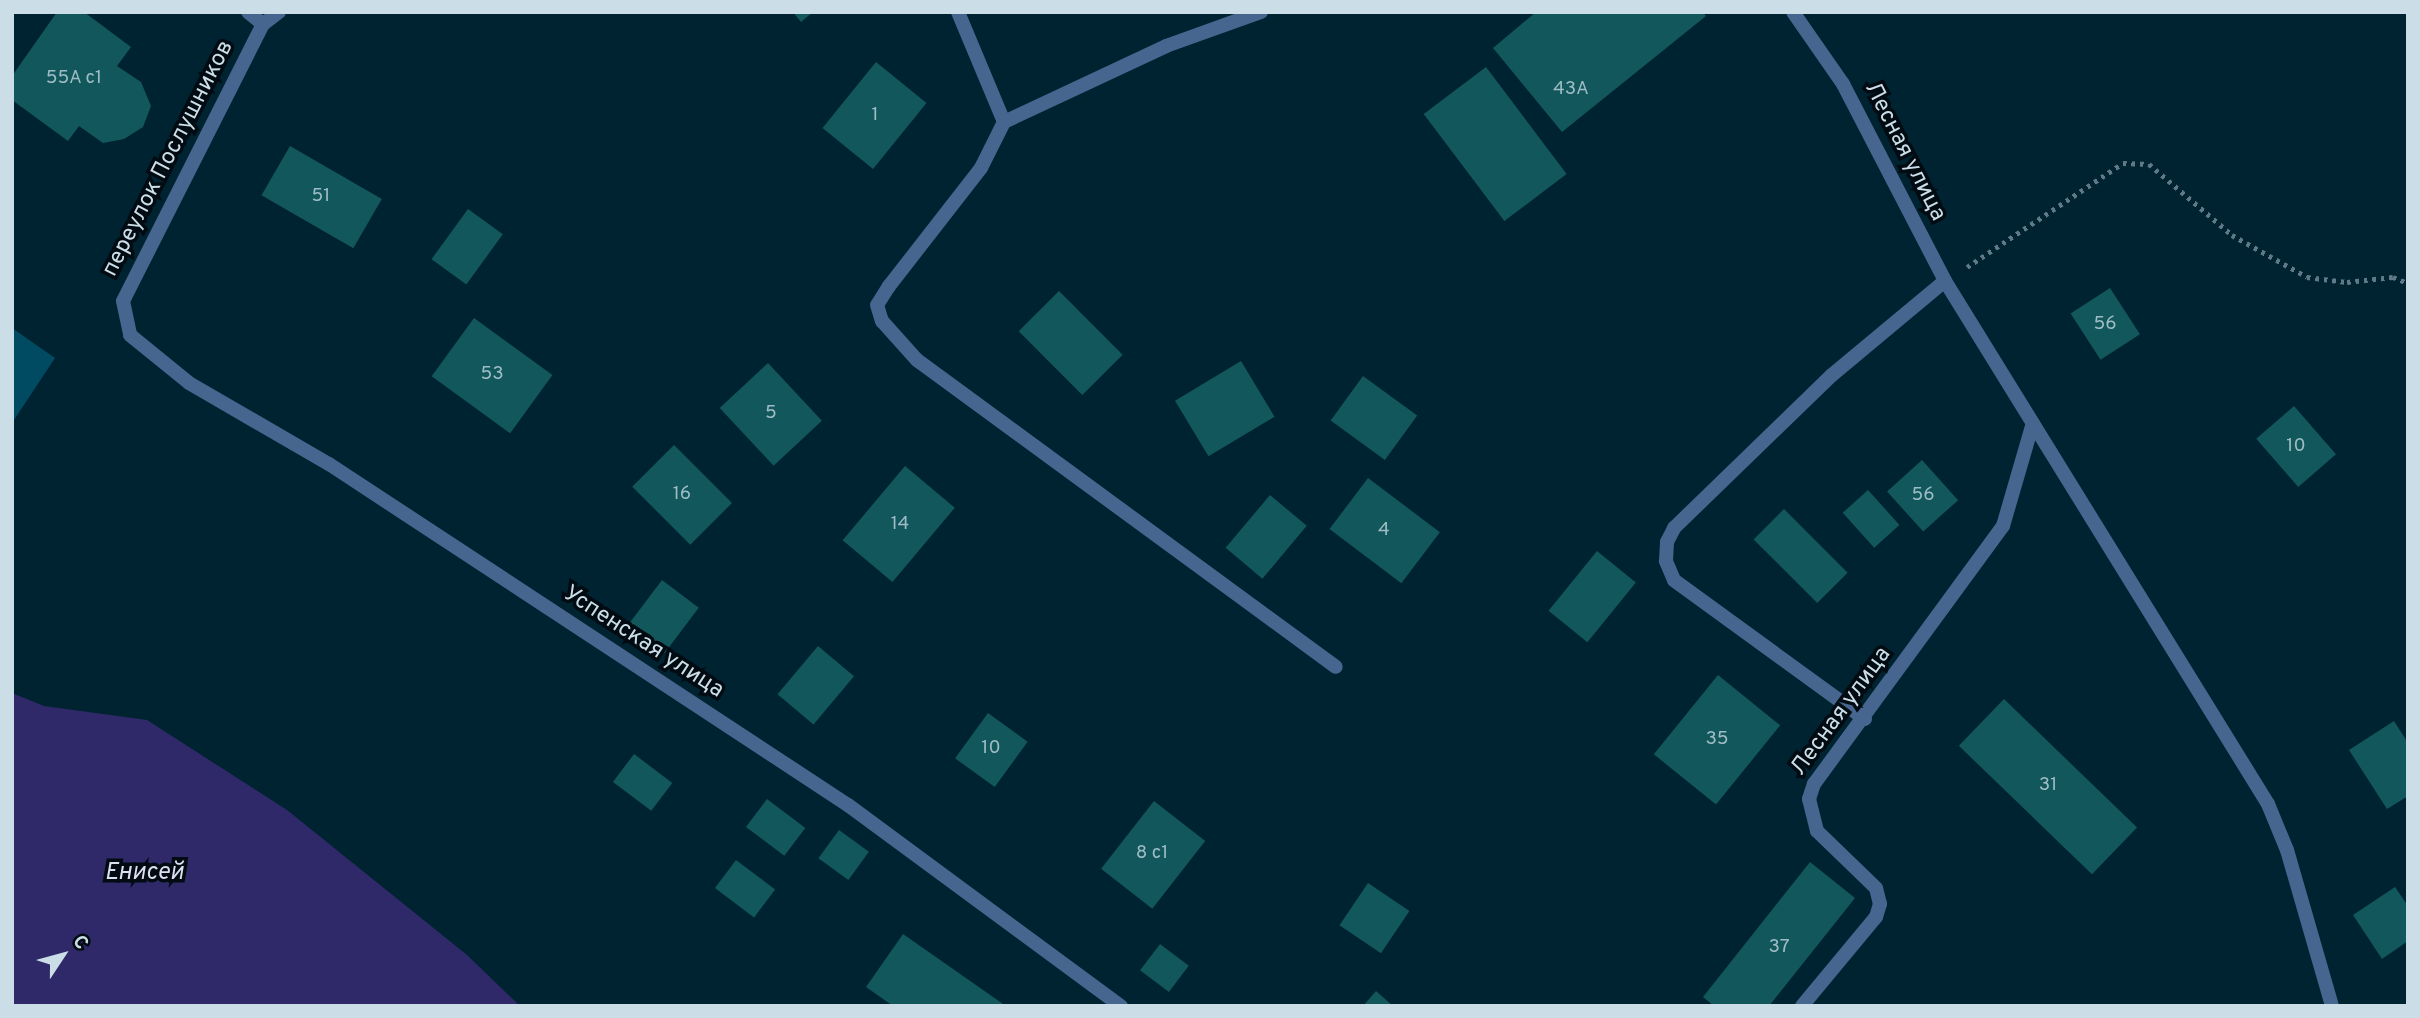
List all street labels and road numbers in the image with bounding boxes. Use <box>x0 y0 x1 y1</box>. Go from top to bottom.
street label: переулок Послушников <box>97 36 241 282</box>
street label: Лесная улица <box>1857 78 1951 226</box>
street label: Успенская улица <box>558 581 728 705</box>
street label: Лесная улица <box>1786 642 1898 782</box>

